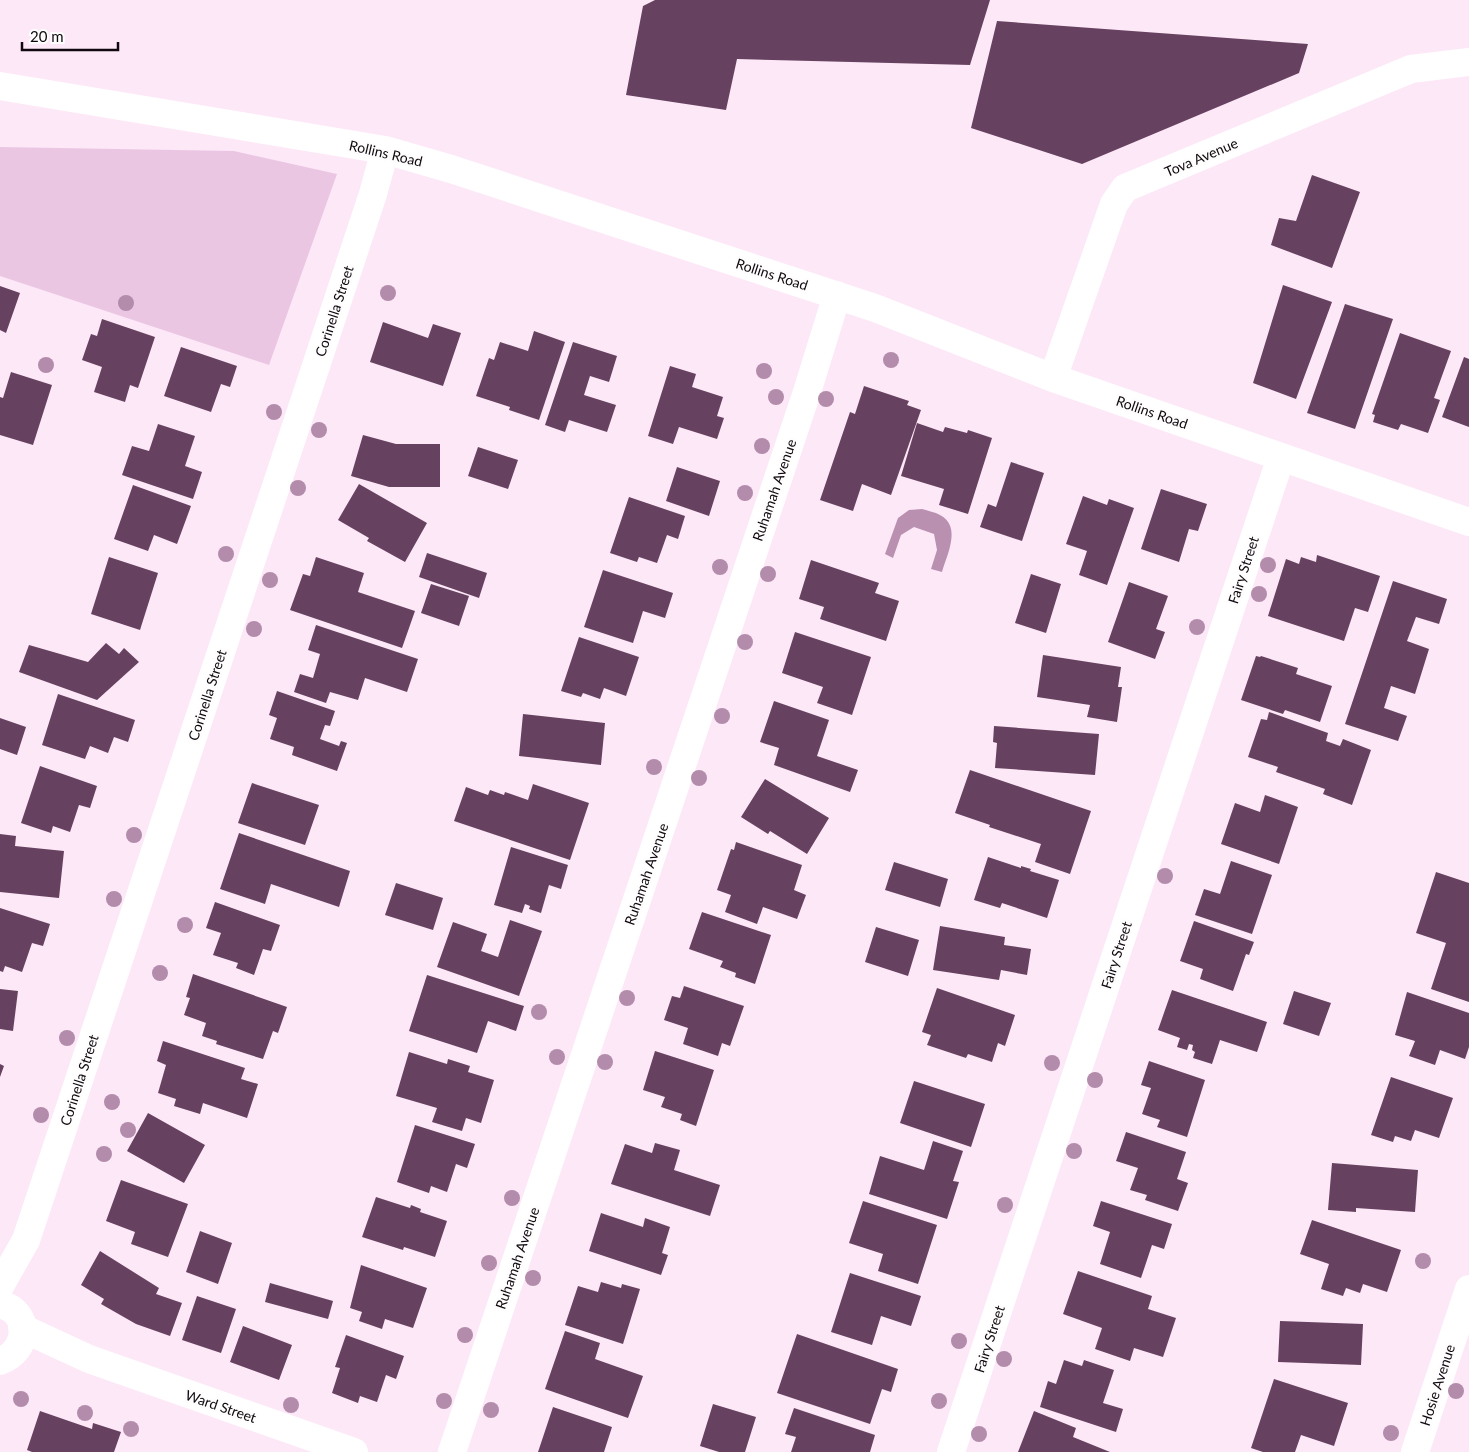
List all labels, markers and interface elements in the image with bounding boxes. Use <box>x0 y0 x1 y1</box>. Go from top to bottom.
scale bar <box>22 20 119 52</box>
text: 20 m <box>30 27 64 45</box>
street label: Tova Avenue <box>1162 134 1240 180</box>
street label: Rollins Road <box>348 136 424 170</box>
street label: Rollins Road <box>734 254 810 294</box>
street label: Corinella Street <box>311 263 357 359</box>
street label: Rollins Road <box>1114 392 1190 432</box>
street label: Ruhamah Avenue <box>749 437 799 543</box>
street label: Fairy Street <box>1224 534 1262 606</box>
street label: Corinella Street <box>184 647 230 743</box>
street label: Ruhamah Avenue <box>621 821 671 927</box>
street label: Fairy Street <box>1097 919 1135 991</box>
street label: Corinella Street <box>56 1032 102 1128</box>
street label: Ruhamah Avenue <box>492 1205 542 1311</box>
street label: Fairy Street <box>970 1303 1008 1375</box>
street label: Hosie Avenue <box>1416 1342 1458 1428</box>
street label: Ward Street <box>183 1386 259 1426</box>

